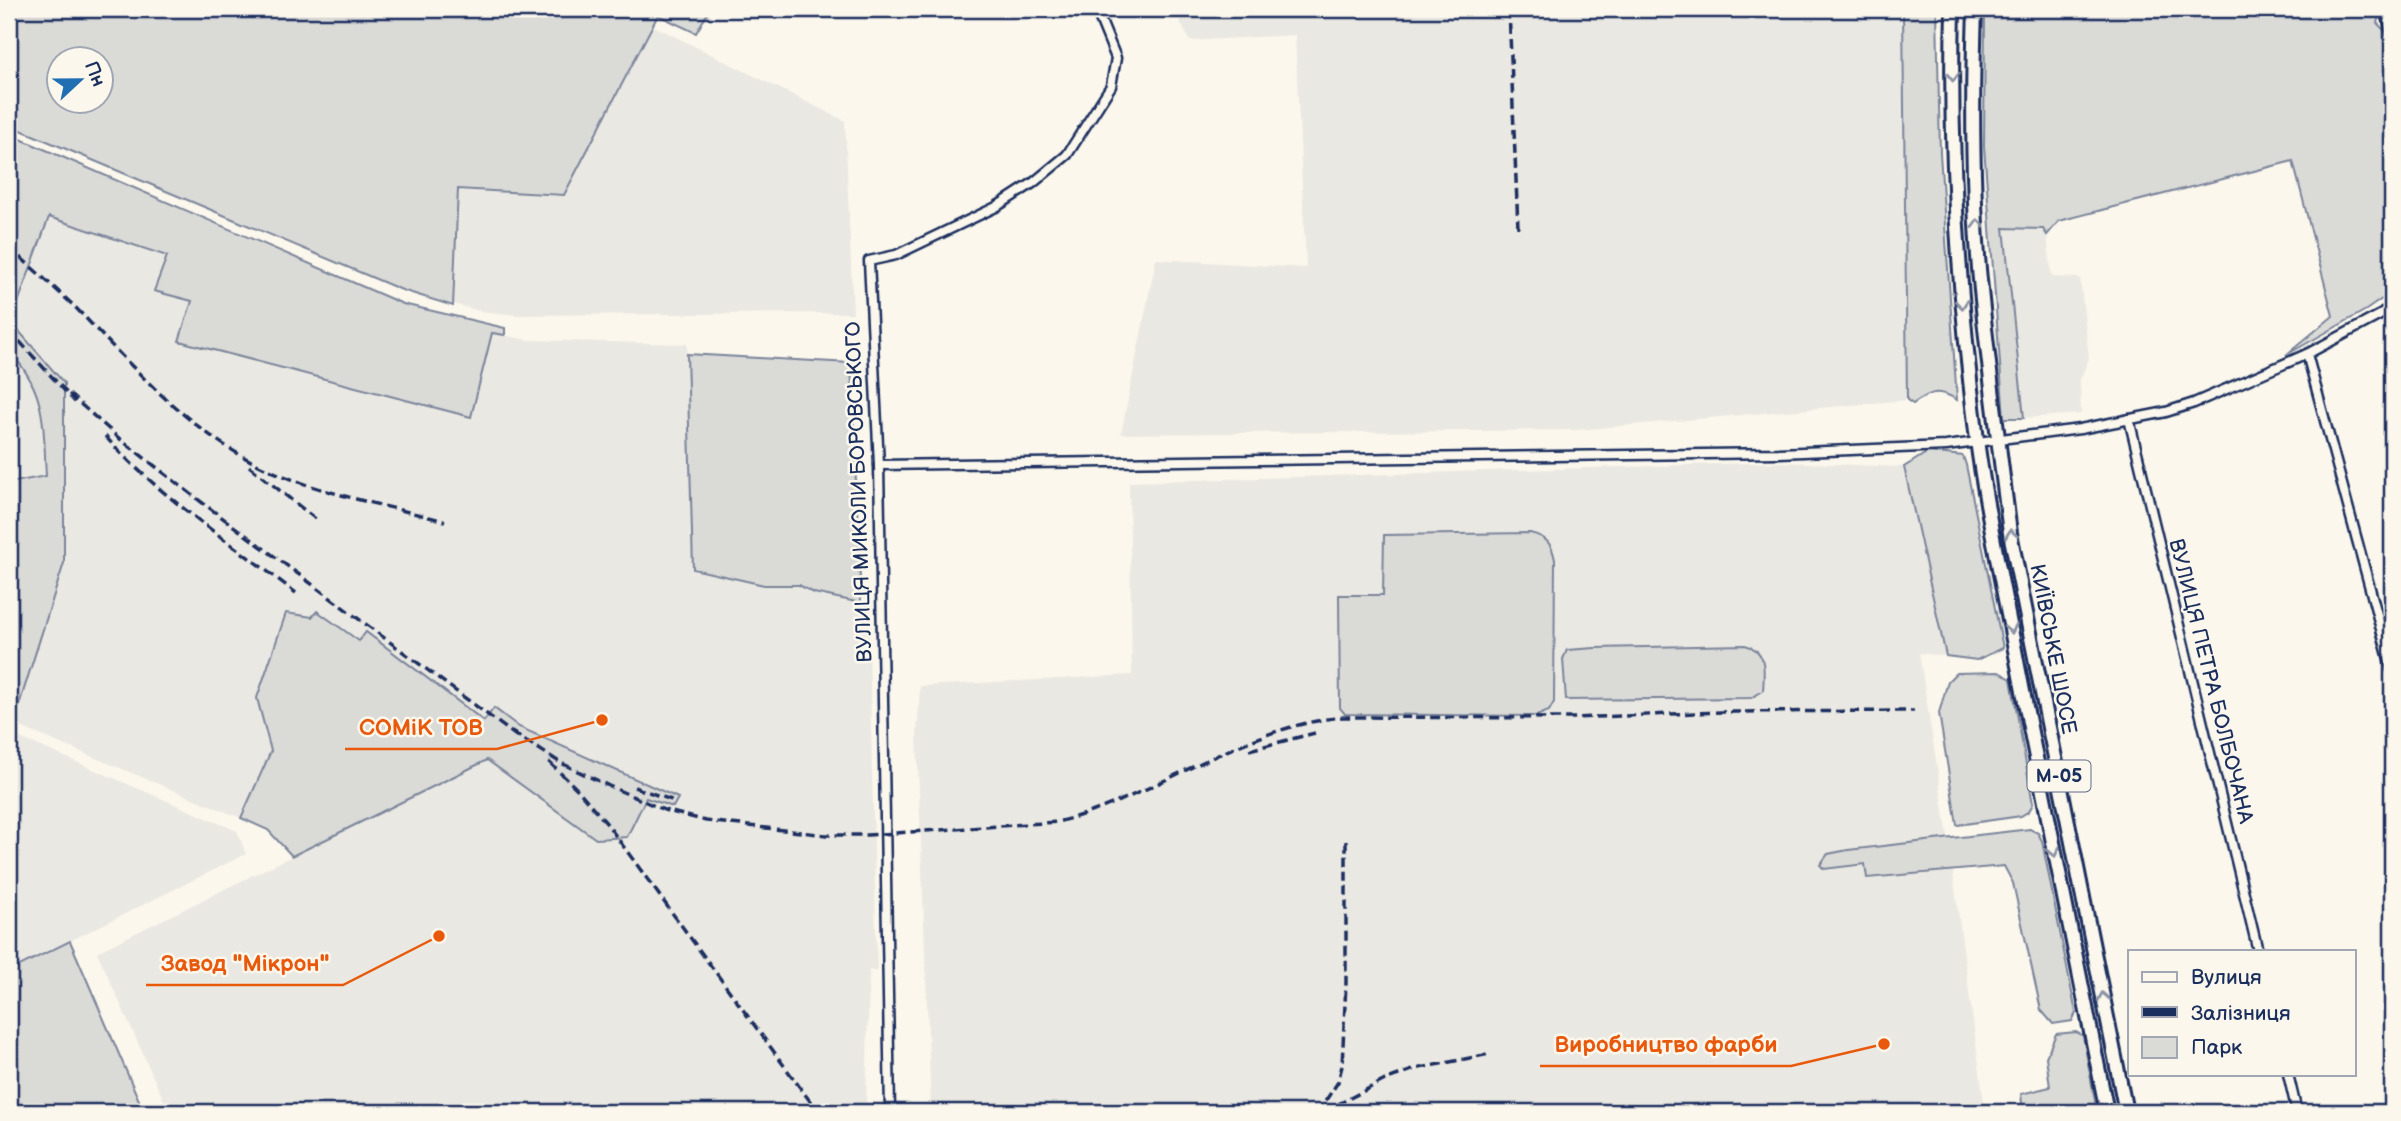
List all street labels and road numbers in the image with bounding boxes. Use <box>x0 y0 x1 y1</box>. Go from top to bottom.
street label: ВУЛИЦЯ МИКОЛИ БОРОВСЬКОГО <box>841 321 877 663</box>
street label: ВУЛИЦЯ ПЕТРА БОЛБОЧАНА <box>2163 536 2259 826</box>
street label: КИЇВСЬКЕ ШОСЕ <box>2024 562 2082 736</box>
road number: М-05 <box>2028 761 2090 792</box>

